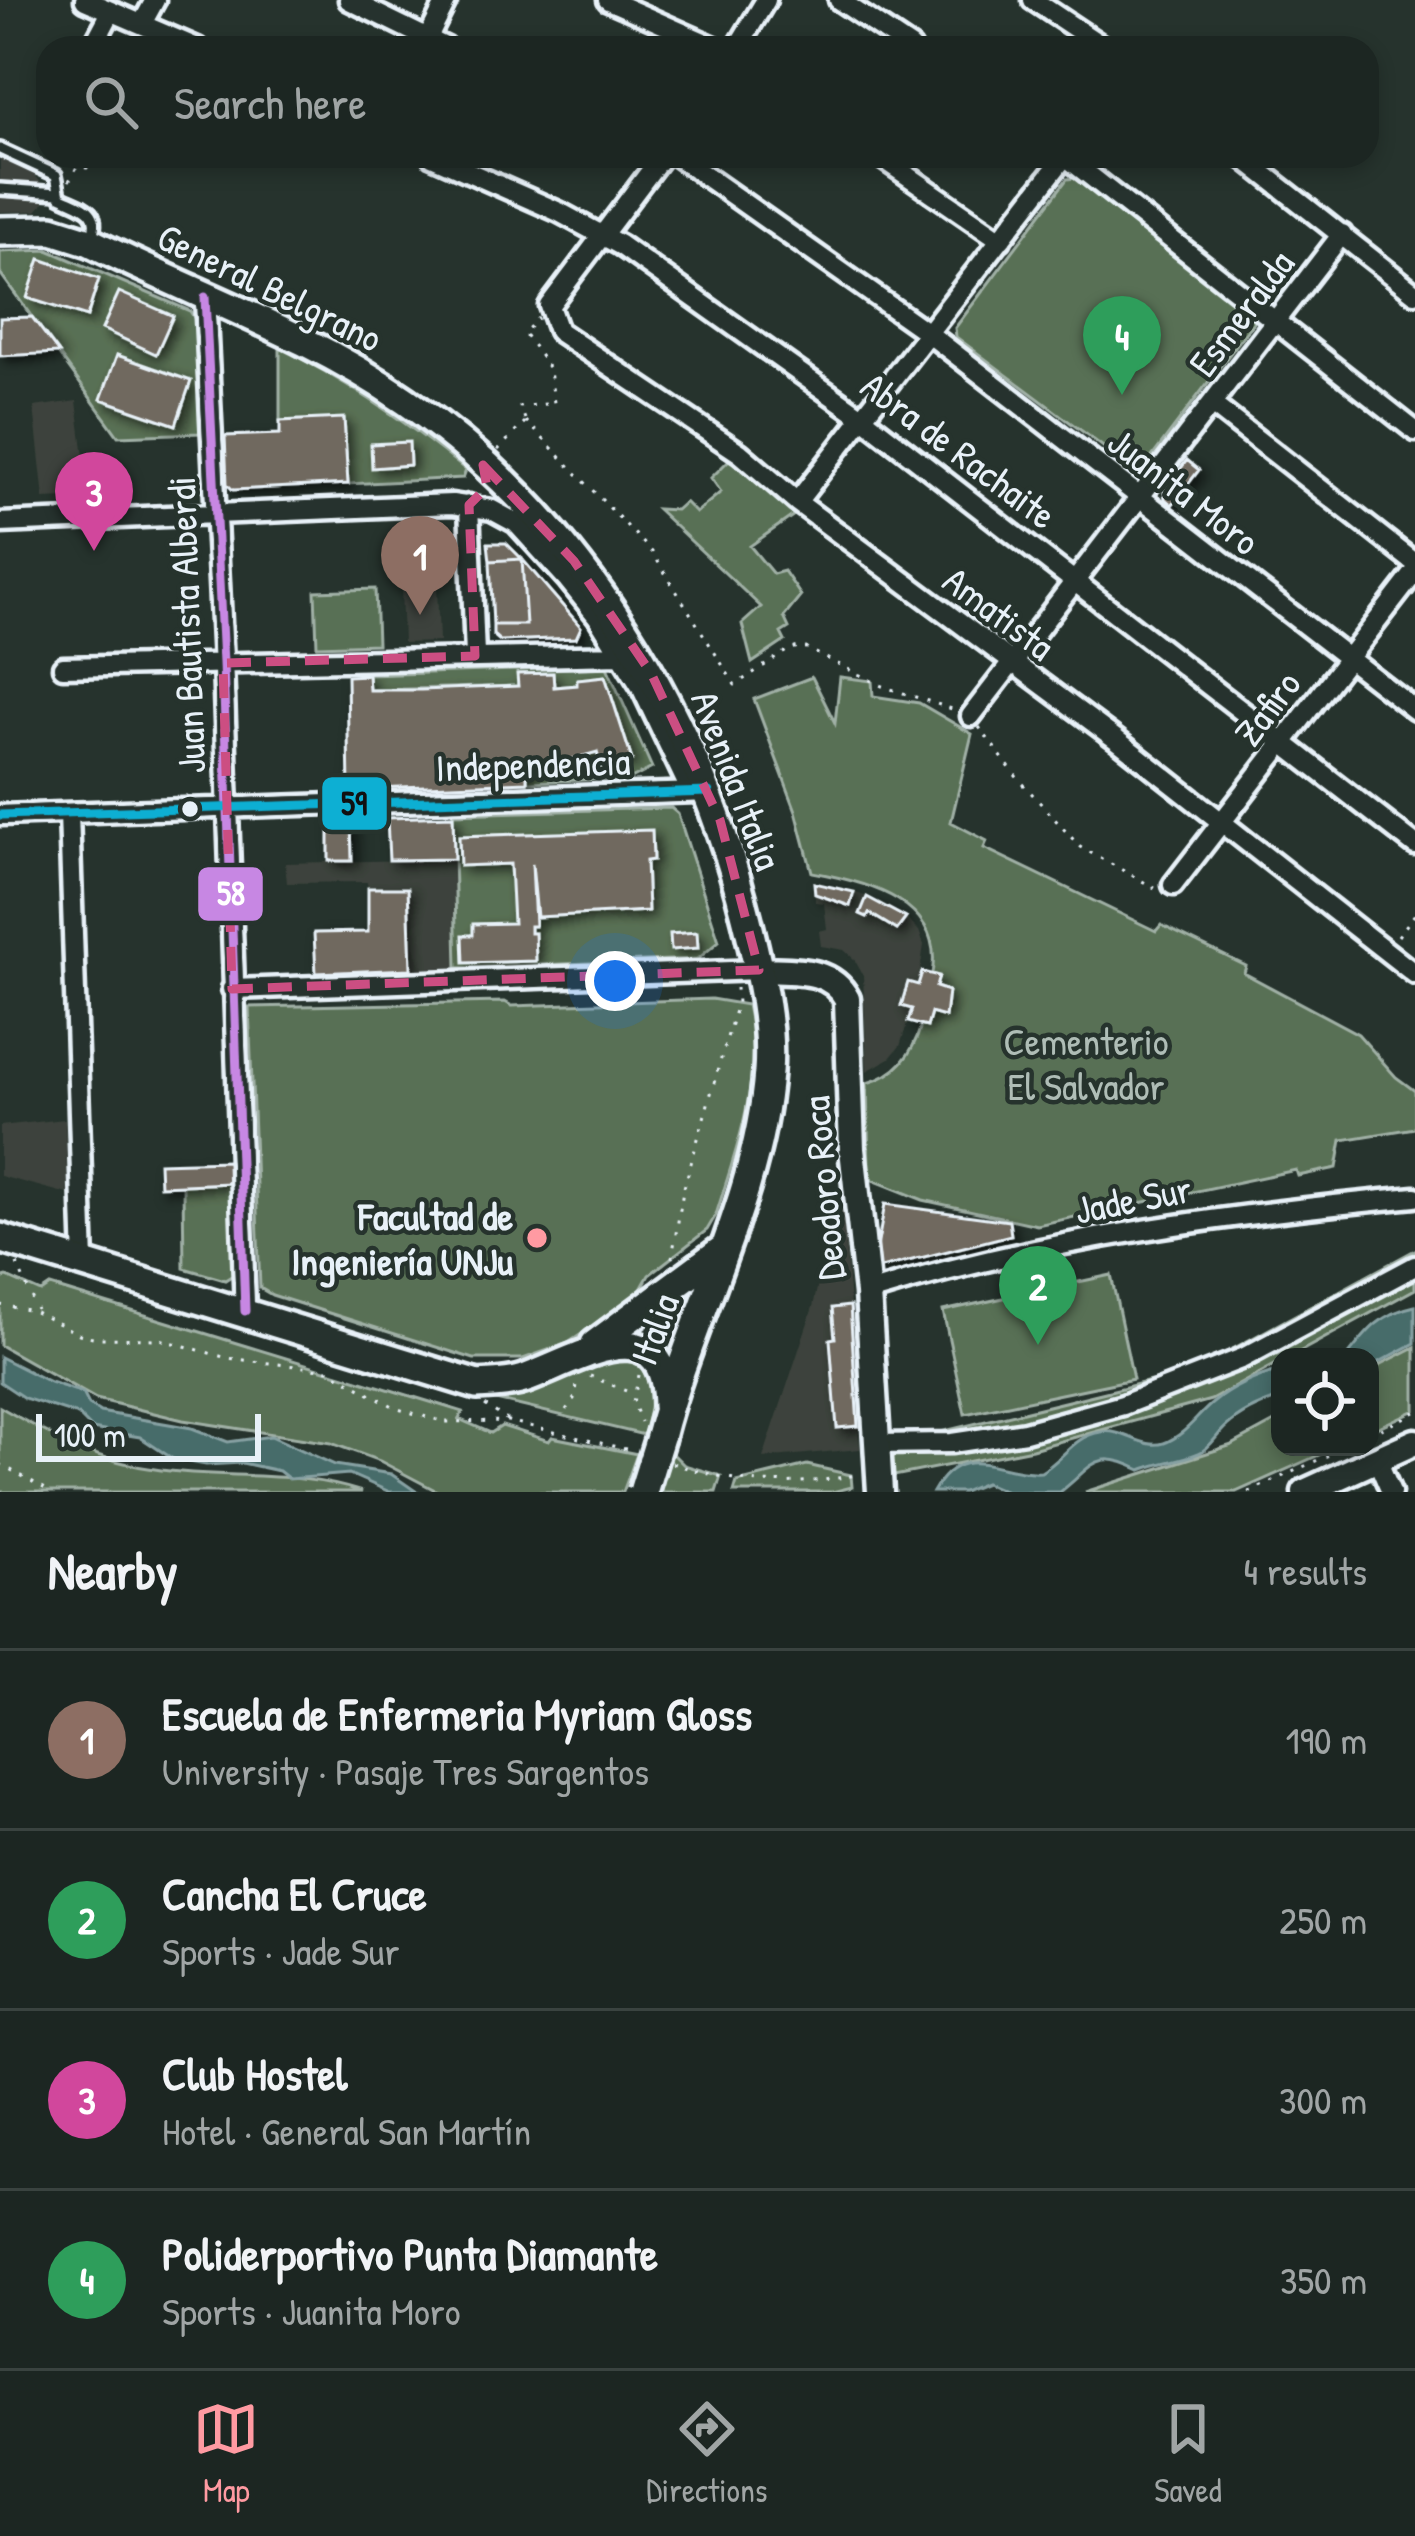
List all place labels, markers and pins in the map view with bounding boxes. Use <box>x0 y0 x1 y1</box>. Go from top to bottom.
pin: 4 <box>1083 296 1161 395</box>
pin: 3 <box>55 452 133 551</box>
pin: 1 <box>381 516 459 615</box>
unlabelled marker <box>179 798 201 820</box>
place label: Facultad de Ingeniería UNJu <box>291 1189 513 1288</box>
marker: Facultad de Ingeniería UNJu <box>524 1225 550 1251</box>
pin: 2 <box>999 1246 1077 1345</box>

